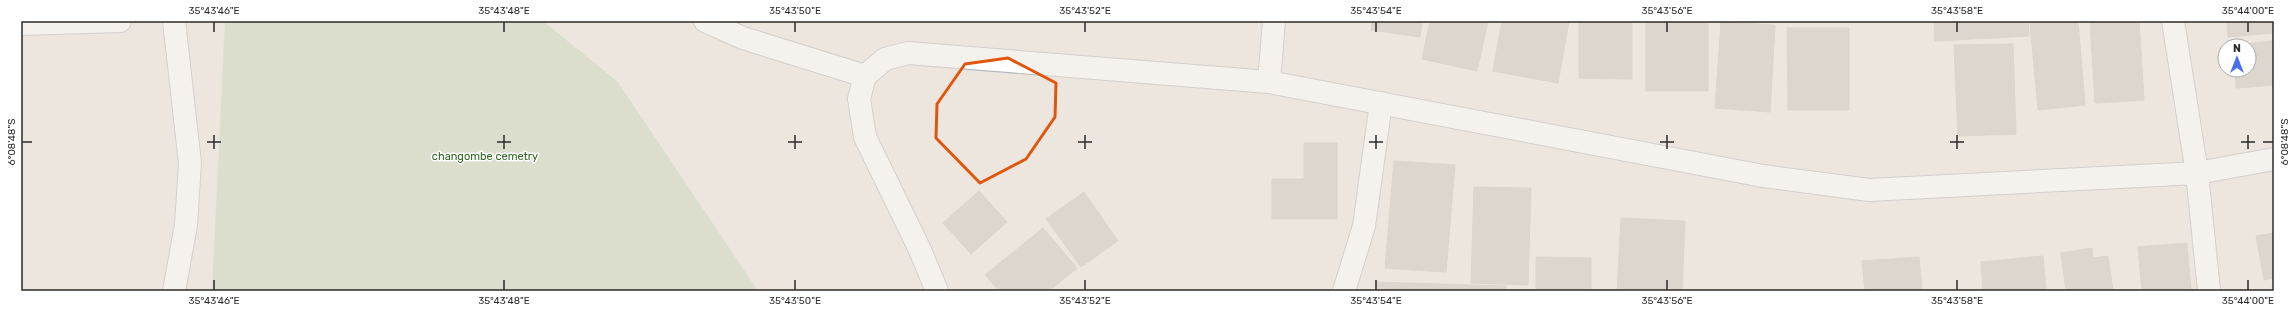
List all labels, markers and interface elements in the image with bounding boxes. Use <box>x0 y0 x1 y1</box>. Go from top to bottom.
text: 35°43'46"E <box>189 5 239 17</box>
text: 35°43'48"E <box>478 5 530 17</box>
text: 35°43'50"E <box>769 5 821 17</box>
text: 35°43'52"E <box>1059 5 1111 17</box>
text: 35°43'54"E <box>1350 5 1402 17</box>
text: 35°43'56"E <box>1641 5 1693 17</box>
text: 35°43'58"E <box>1931 5 1983 17</box>
text: 35°44'00"E <box>2222 5 2274 17</box>
north arrow <box>2217 38 2257 78</box>
text: N <box>2233 42 2241 55</box>
text: 6°08'48"S <box>6 119 18 165</box>
text: 6°08'48"S <box>2279 119 2291 165</box>
park label: changombe cemetry <box>432 150 538 163</box>
text: 35°43'46"E <box>189 295 239 307</box>
text: 35°43'48"E <box>478 295 530 307</box>
text: 35°43'50"E <box>769 295 821 307</box>
text: 35°43'52"E <box>1059 295 1111 307</box>
text: 35°43'54"E <box>1350 295 1402 307</box>
text: 35°43'56"E <box>1641 295 1693 307</box>
text: 35°43'58"E <box>1931 295 1983 307</box>
text: 35°44'00"E <box>2222 295 2274 307</box>

